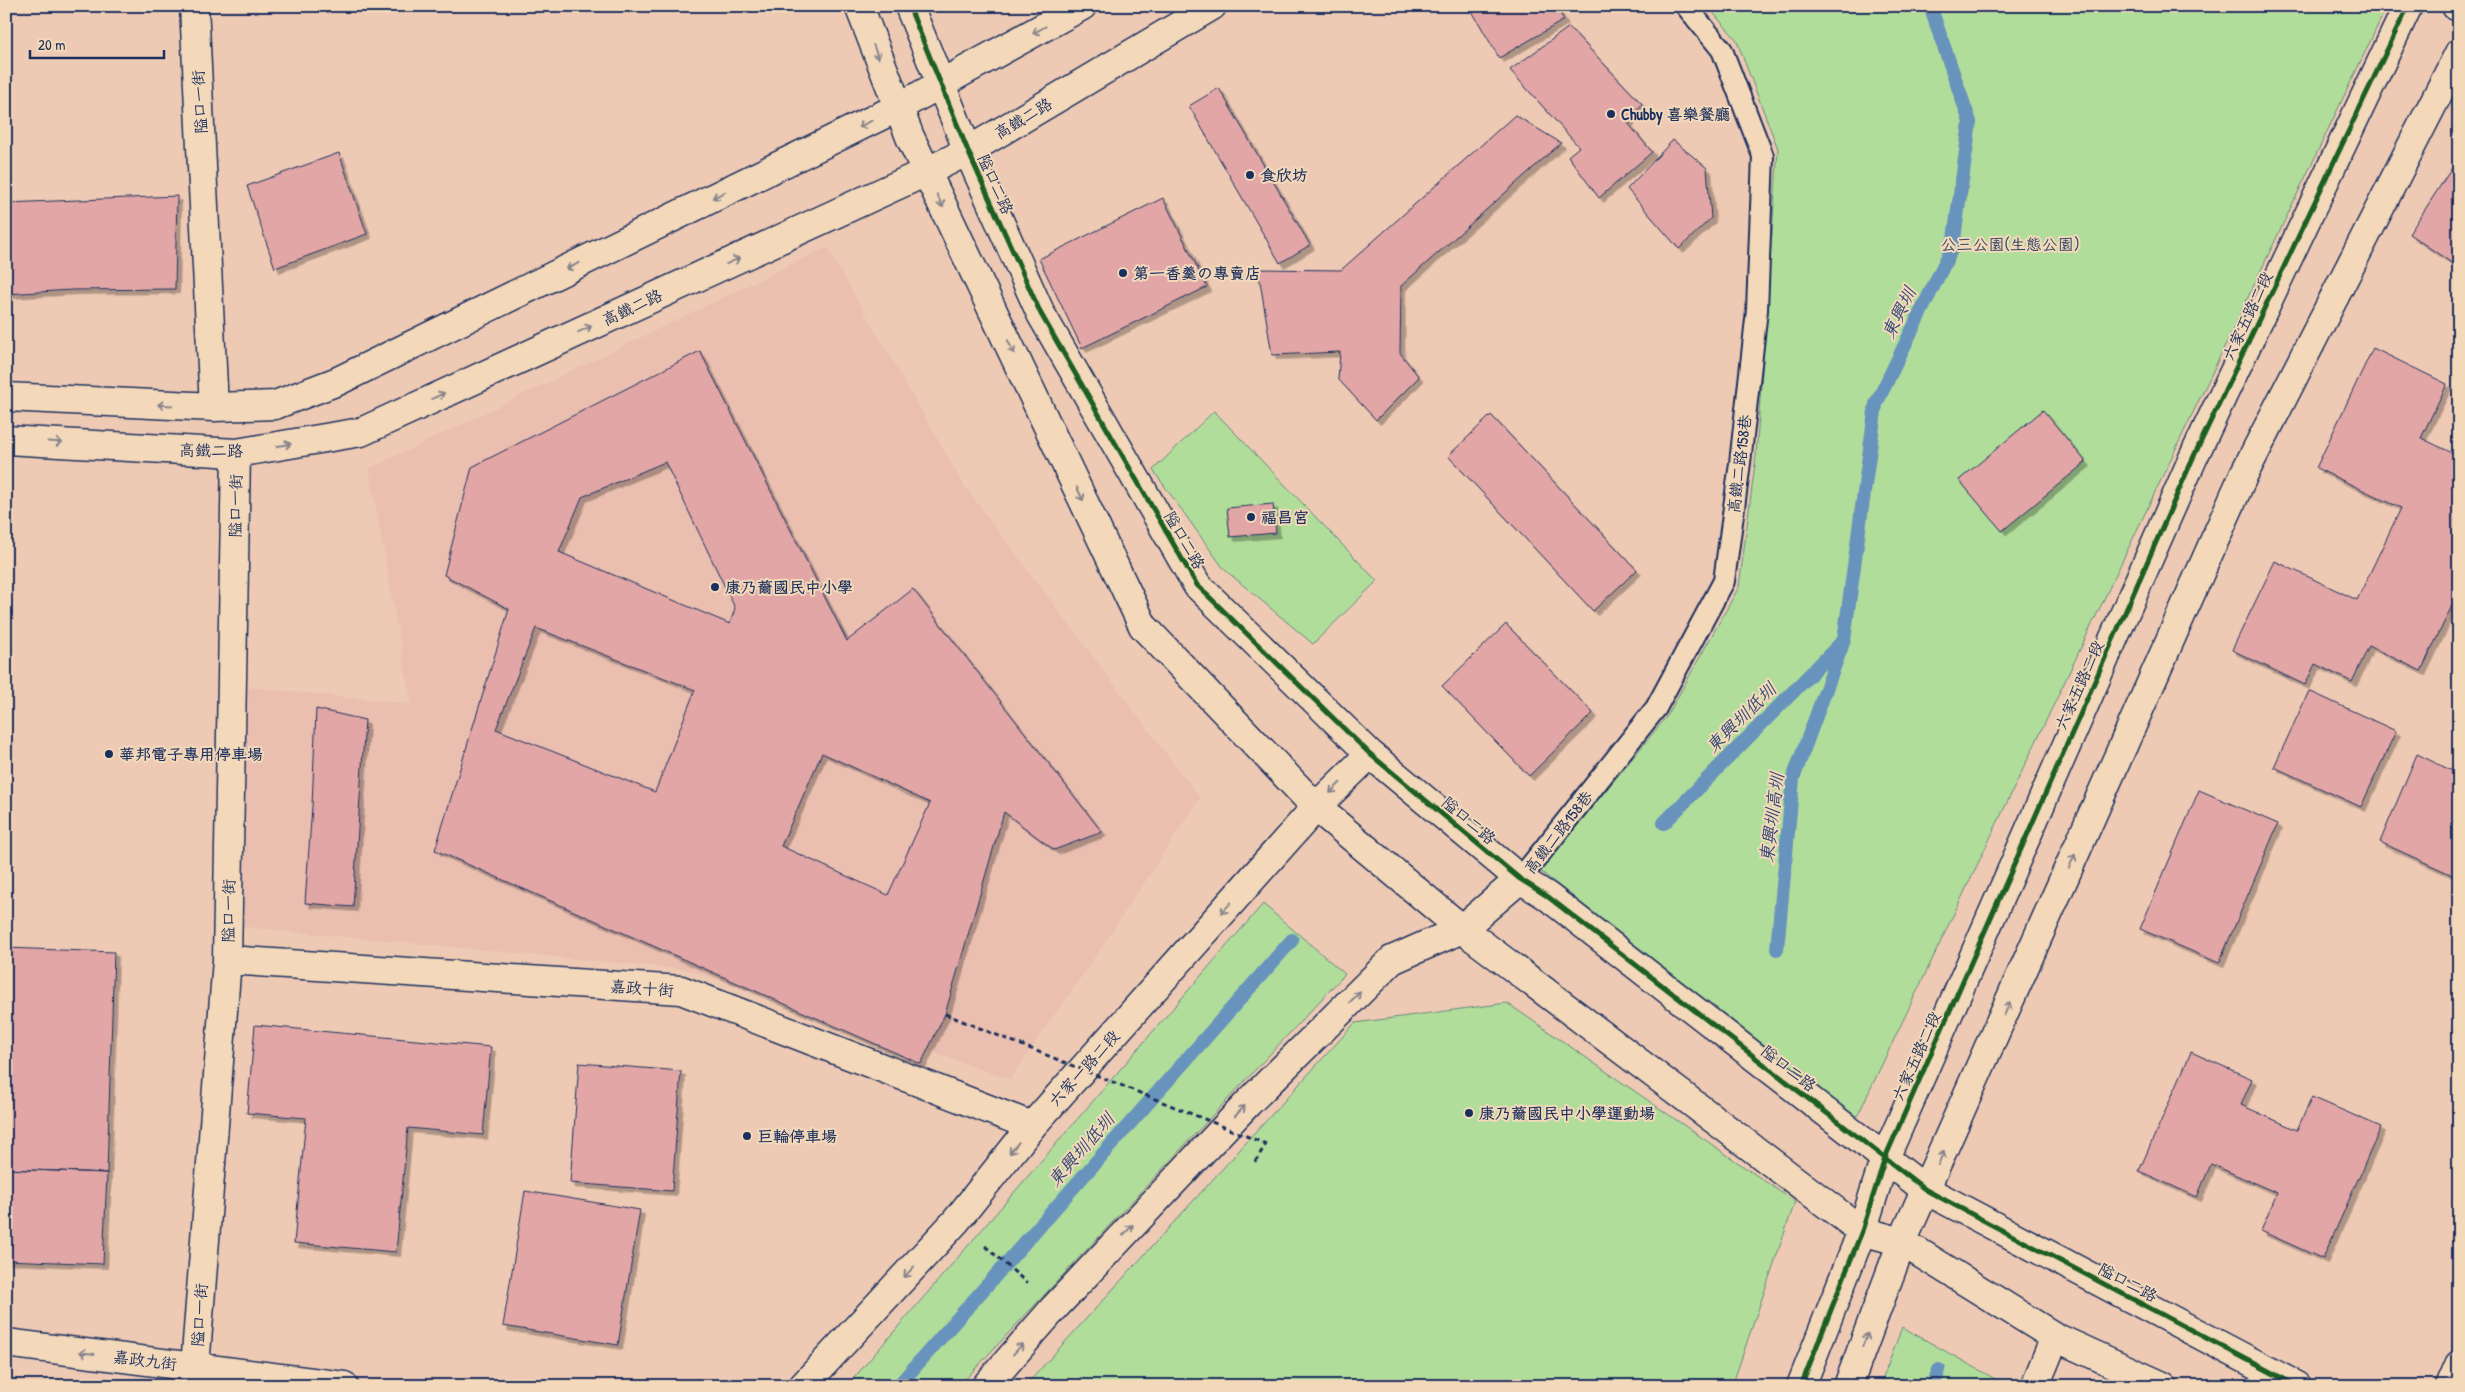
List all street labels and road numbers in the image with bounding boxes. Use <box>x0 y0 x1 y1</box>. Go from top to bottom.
street label: 隘口一街 <box>186 69 212 135</box>
street label: 高鐵二路 <box>990 92 1056 144</box>
street label: 隘口二路 <box>973 150 1019 218</box>
street label: 六家五路二段 <box>2217 268 2277 364</box>
street label: 高鐵二路 <box>598 284 666 330</box>
street label: 高鐵二路158巷 <box>1722 413 1756 515</box>
street label: 高鐵二路 <box>179 438 243 462</box>
street label: 隘口一街 <box>223 474 247 538</box>
street label: 隘口二路 <box>1159 507 1211 573</box>
street label: 六家五路二段 <box>2049 637 2109 733</box>
street label: 高鐵二路158巷 <box>1519 786 1597 878</box>
street label: 隘口二路 <box>1437 791 1501 849</box>
street label: 隘口一街 <box>216 879 240 943</box>
street label: 嘉政十街 <box>609 975 675 1001</box>
street label: 六家五路二段 <box>1886 1008 1946 1104</box>
street label: 六家一路二段 <box>1044 1025 1124 1111</box>
street label: 隘口二路 <box>1757 1040 1821 1096</box>
street label: 隘口二路 <box>2095 1257 2161 1307</box>
street label: 隘口一街 <box>186 1282 212 1348</box>
street label: 嘉政九街 <box>112 1345 178 1375</box>

